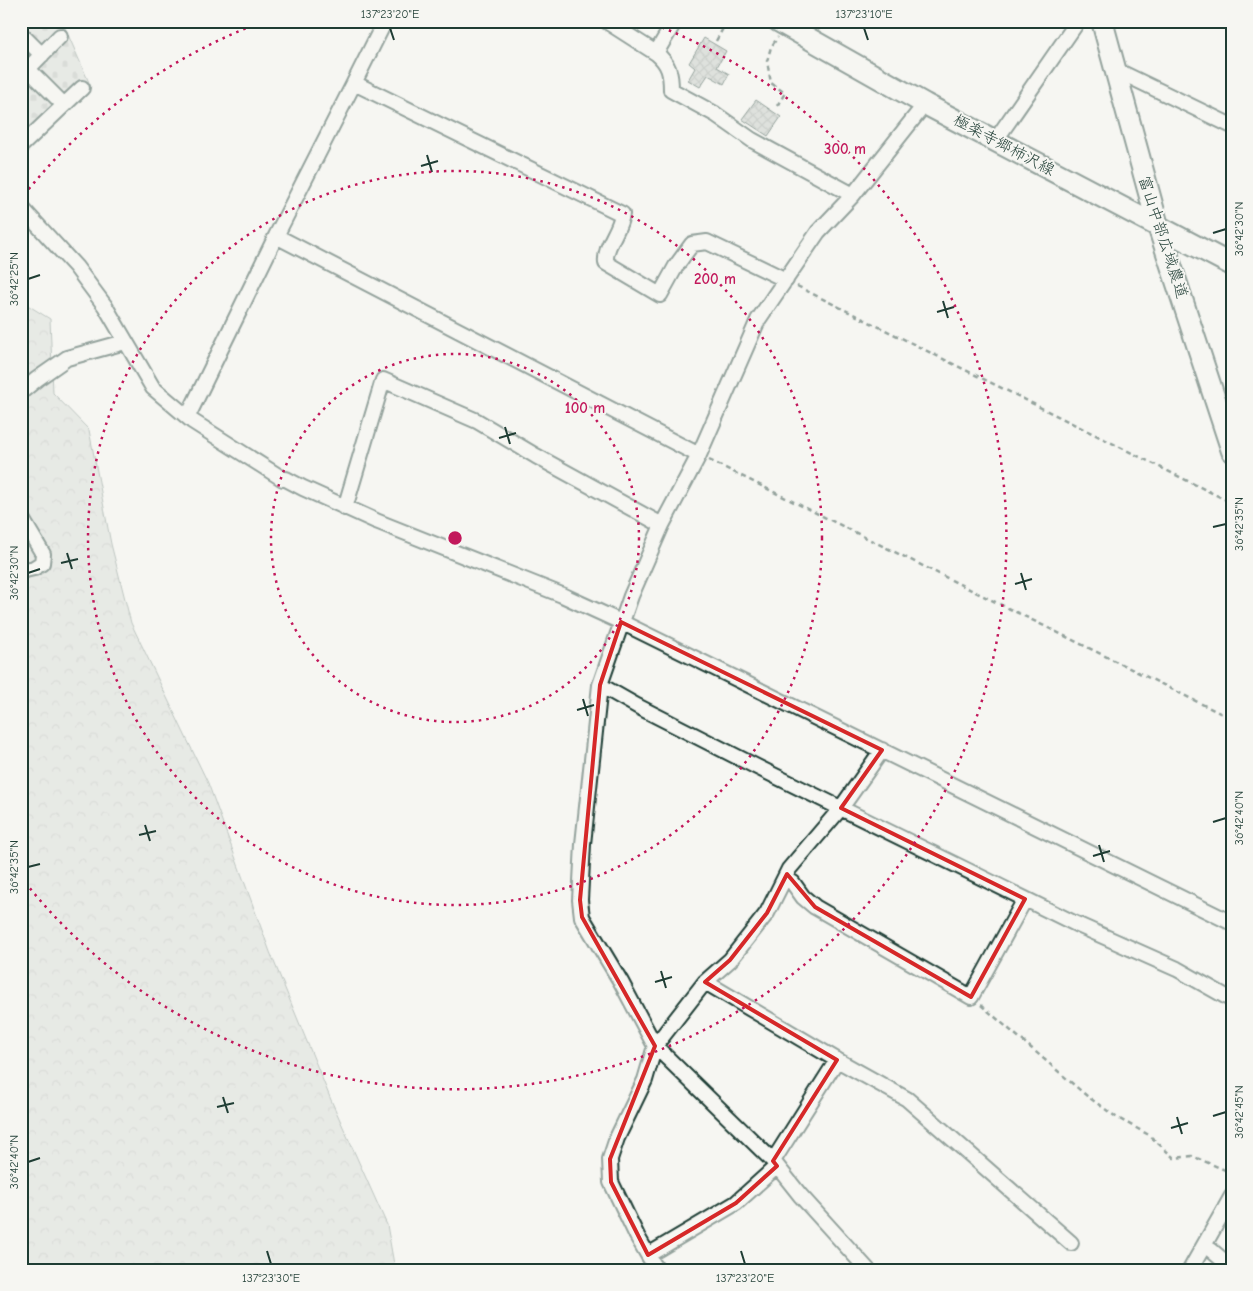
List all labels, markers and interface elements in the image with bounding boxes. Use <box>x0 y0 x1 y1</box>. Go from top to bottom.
text: 137°23'20"E <box>361 7 419 21</box>
text: 137°23'10"E <box>836 7 892 21</box>
street label: 極楽寺郷柿沢線 <box>950 111 1058 179</box>
text: 300 m <box>824 140 866 158</box>
street label: 富山中部広域農道 <box>1135 173 1191 301</box>
text: 36°42'30"N <box>1232 202 1246 256</box>
text: 36°42'25"N <box>7 252 21 306</box>
text: 200 m <box>694 270 736 288</box>
text: 100 m <box>565 399 605 417</box>
text: 36°42'35"N <box>1232 497 1246 551</box>
centre of rings <box>446 529 464 547</box>
text: 36°42'30"N <box>7 546 21 600</box>
text: 36°42'40"N <box>1232 791 1246 845</box>
text: 36°42'35"N <box>7 840 21 894</box>
text: 36°42'45"N <box>1232 1085 1246 1139</box>
text: 36°42'40"N <box>7 1135 21 1189</box>
text: 137°23'30"E <box>242 1271 300 1285</box>
text: 137°23'20"E <box>716 1271 774 1285</box>

